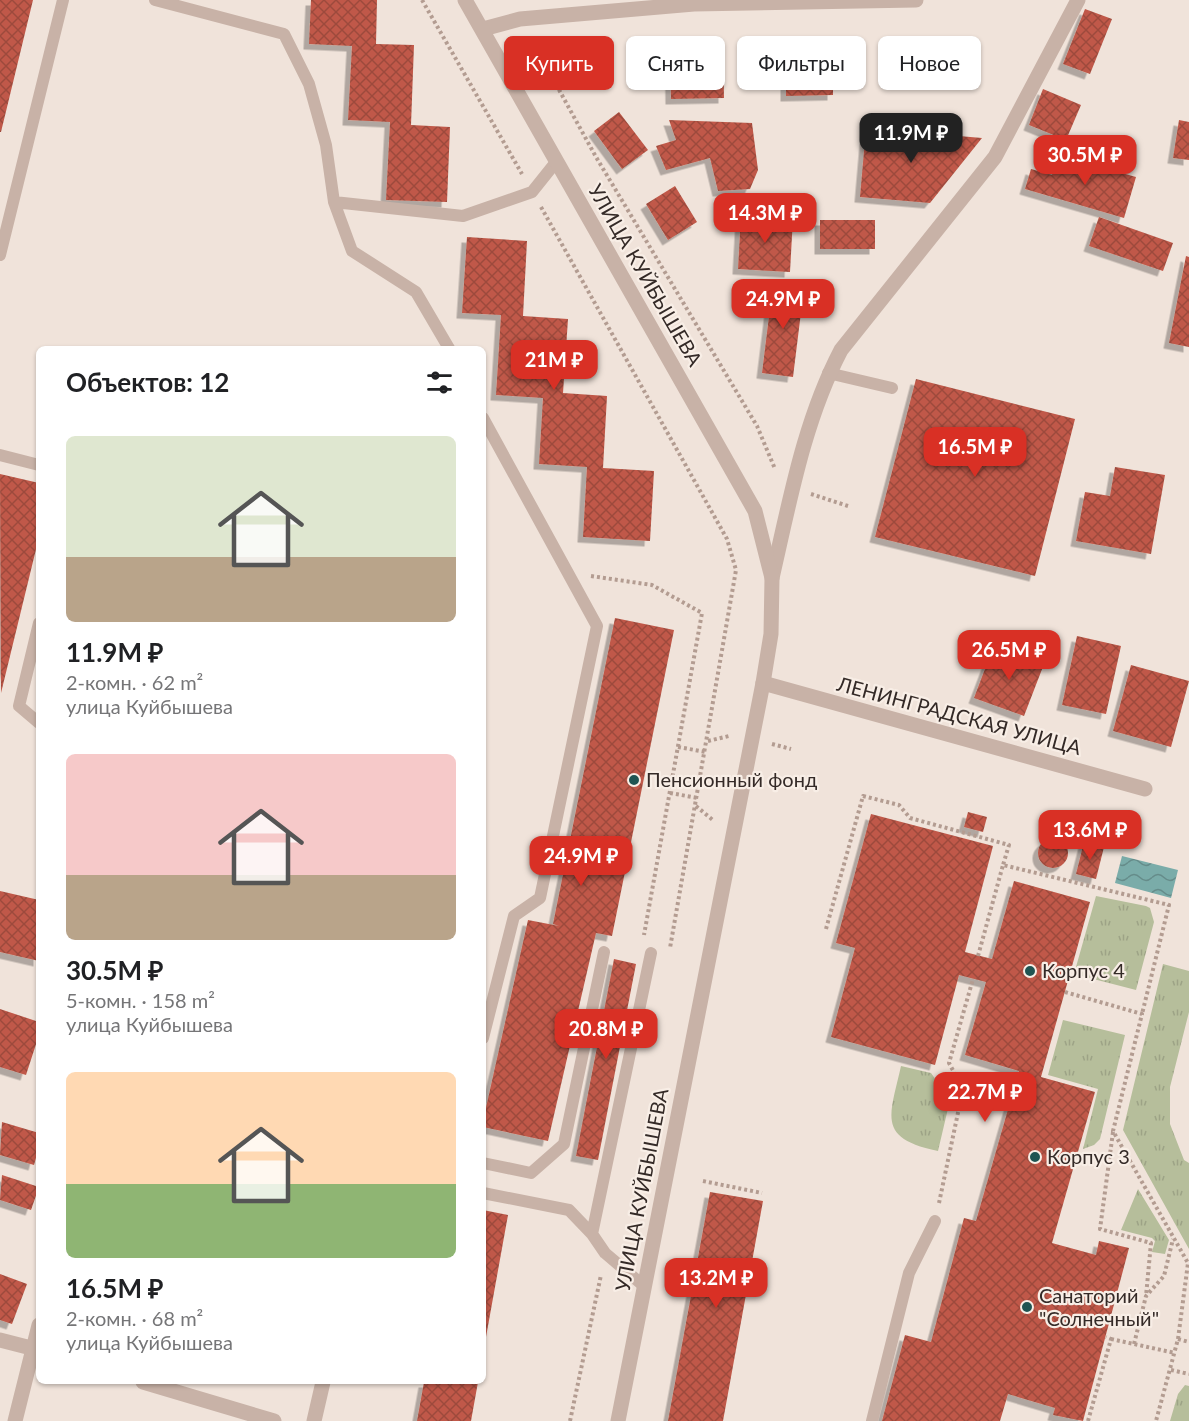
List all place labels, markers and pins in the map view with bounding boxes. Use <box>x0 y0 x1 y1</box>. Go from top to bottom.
pin: 11.9M ₽ <box>856 113 966 164</box>
pin: 30.5M ₽ <box>1030 135 1140 186</box>
pin: 14.3M ₽ <box>710 193 820 244</box>
pin: 24.9M ₽ <box>728 279 838 330</box>
pin: 21M ₽ <box>512 340 596 391</box>
pin: 16.5M ₽ <box>920 427 1030 478</box>
pin: 26.5M ₽ <box>954 630 1064 681</box>
place label: Пенсионный фонд <box>646 767 817 791</box>
marker: Пенсионный фонд <box>627 773 641 787</box>
pin: 13.6M ₽ <box>1035 810 1145 861</box>
pin: 24.9M ₽ <box>526 836 636 887</box>
place label: Корпус 4 <box>1042 958 1125 982</box>
marker: Корпус 4 <box>1023 964 1037 978</box>
pin: 20.8M ₽ <box>551 1009 661 1060</box>
pin: 22.7M ₽ <box>930 1072 1040 1123</box>
place label: Корпус 3 <box>1047 1144 1130 1168</box>
marker: Корпус 3 <box>1028 1150 1042 1164</box>
pin: 13.2M ₽ <box>661 1258 771 1309</box>
place label: Санаторий "Солнечный" <box>1039 1283 1159 1330</box>
marker: Санаторий "Солнечный" <box>1020 1300 1034 1314</box>

